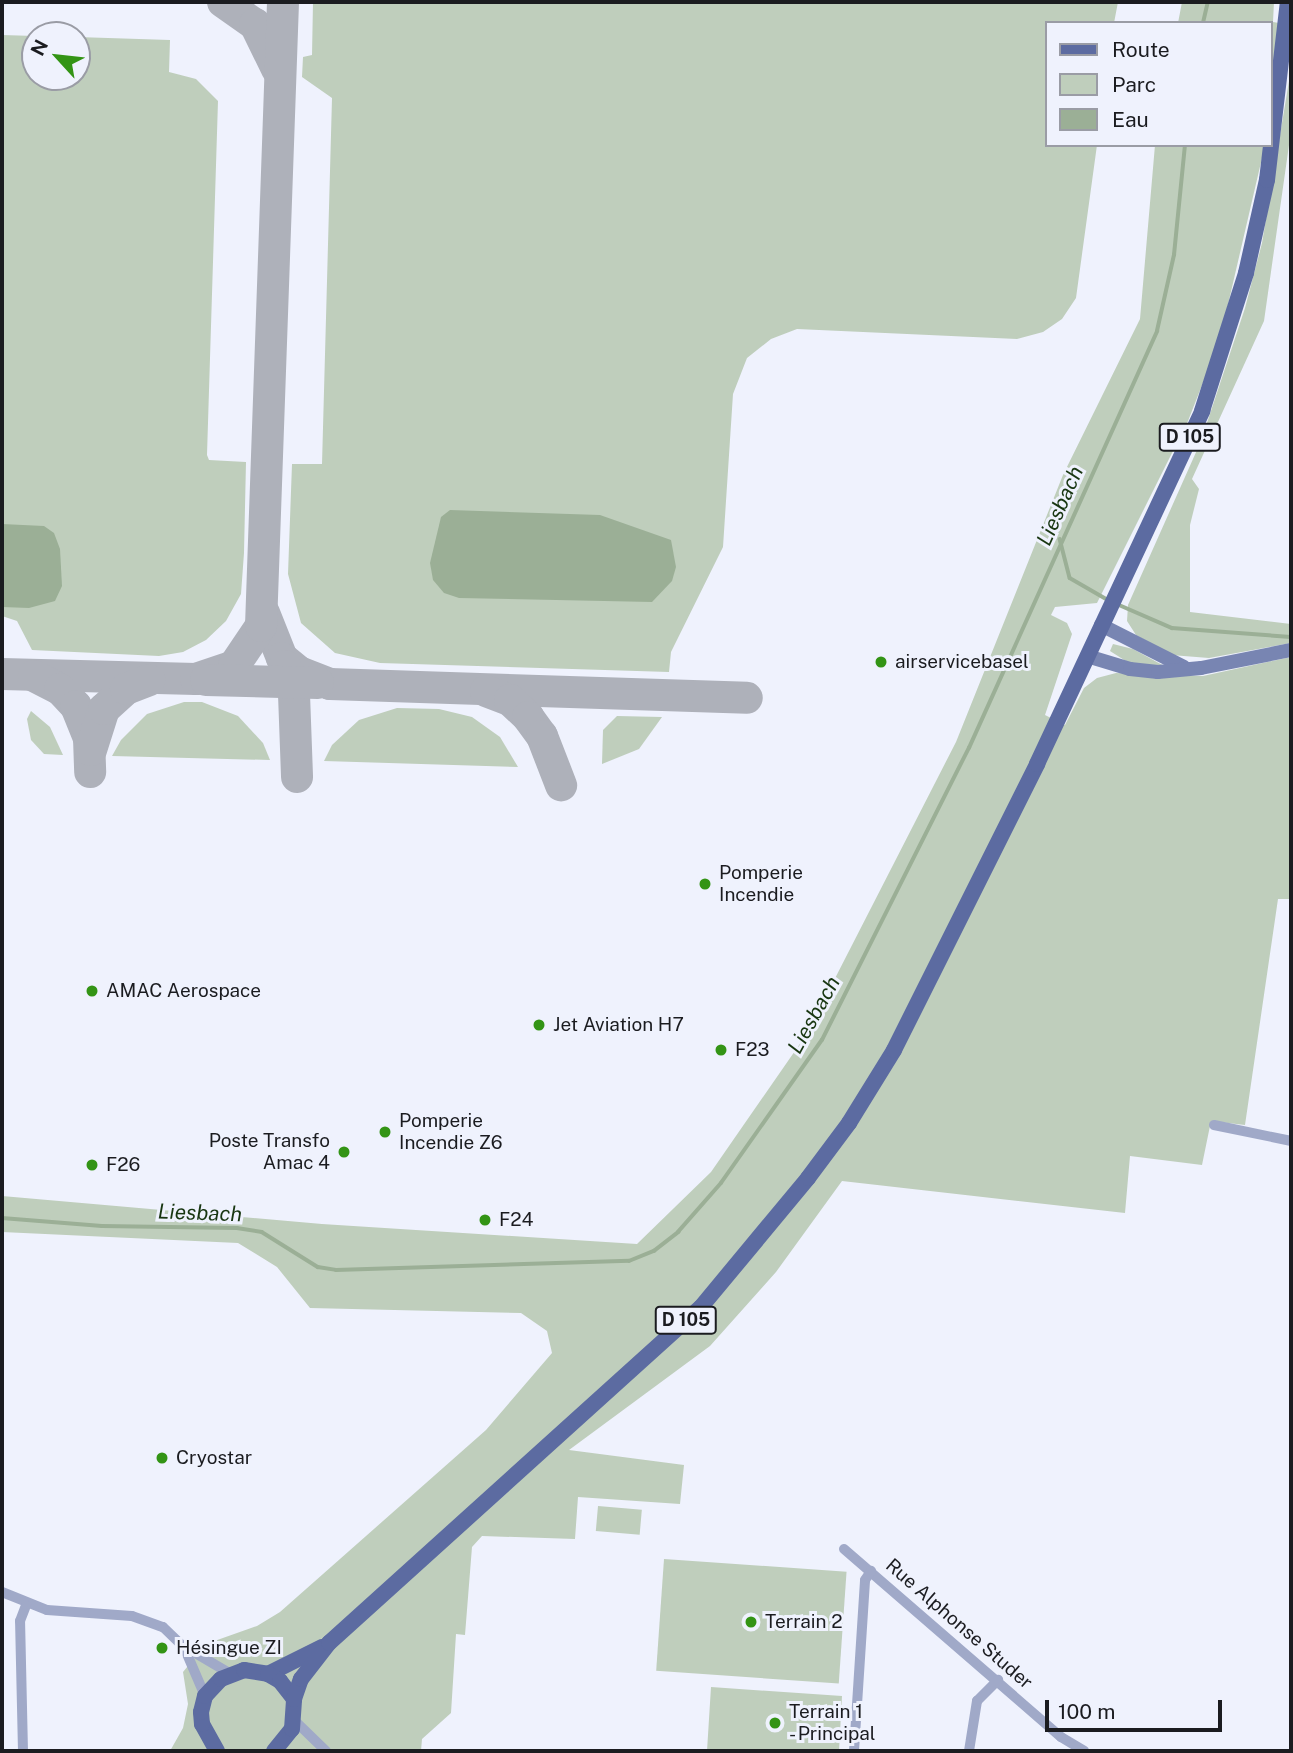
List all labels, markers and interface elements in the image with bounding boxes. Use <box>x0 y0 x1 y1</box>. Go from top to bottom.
north arrow <box>21 21 91 91</box>
legend <box>1044 21 1272 147</box>
text: N <box>26 36 52 59</box>
text: Route <box>1112 37 1170 62</box>
text: Parc <box>1112 72 1156 97</box>
text: Eau <box>1112 107 1149 132</box>
road number: D 105 <box>1158 422 1222 452</box>
water label: Liesbach <box>1031 462 1089 550</box>
place label: airservicebasel <box>895 651 1029 673</box>
marker: airservicebasel <box>873 654 889 670</box>
place label: Pomperie Incendie <box>719 862 803 906</box>
marker: Pomperie Incendie <box>697 876 713 892</box>
water label: Liesbach <box>783 972 845 1058</box>
place label: AMAC Aerospace <box>106 980 261 1002</box>
marker: AMAC Aerospace <box>84 983 100 999</box>
place label: Jet Aviation H7 <box>553 1014 684 1036</box>
marker: Jet Aviation H7 <box>531 1017 547 1033</box>
place label: F23 <box>735 1039 770 1061</box>
marker: F23 <box>713 1042 729 1058</box>
place label: Pomperie Incendie Z6 <box>399 1110 503 1154</box>
marker: Pomperie Incendie Z6 <box>377 1124 393 1140</box>
place label: Poste Transfo Amac 4 <box>209 1130 330 1174</box>
marker: Poste Transfo Amac 4 <box>336 1144 352 1160</box>
place label: F26 <box>106 1154 140 1176</box>
marker: F26 <box>84 1157 100 1173</box>
water label: Liesbach <box>157 1199 243 1227</box>
place label: F24 <box>499 1209 534 1231</box>
marker: F24 <box>477 1212 493 1228</box>
road number: D 105 <box>654 1306 718 1335</box>
place label: Cryostar <box>176 1447 252 1469</box>
marker: Cryostar <box>154 1450 170 1466</box>
street label: Rue Alphonse Studer <box>881 1554 1037 1694</box>
place label: Terrain 2 <box>765 1611 842 1633</box>
marker: Terrain 2 <box>743 1614 759 1630</box>
place label: Hésingue ZI <box>176 1637 282 1659</box>
marker: Hésingue ZI <box>154 1640 170 1656</box>
scale bar <box>1048 1686 1225 1730</box>
text: 100 m <box>1058 1699 1115 1724</box>
place label: Terrain 1 - Principal <box>789 1701 879 1745</box>
marker: Terrain 1 - Principal <box>767 1715 783 1731</box>

